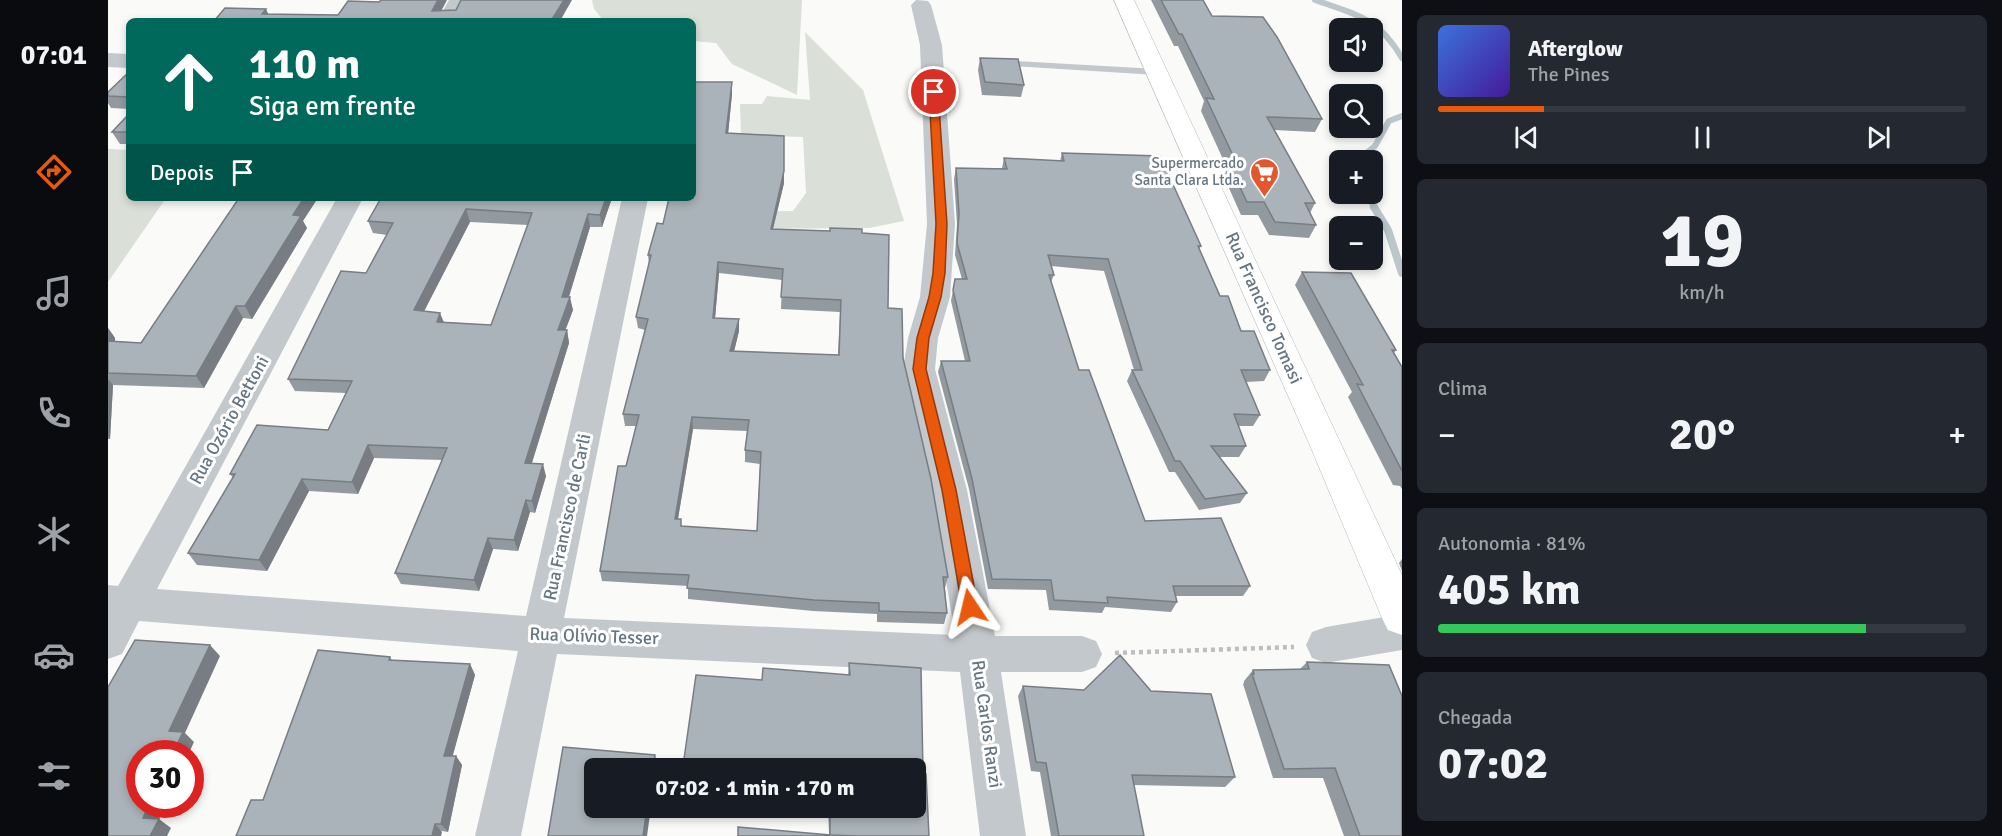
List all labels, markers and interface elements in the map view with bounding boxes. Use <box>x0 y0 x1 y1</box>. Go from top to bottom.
map controls <box>1329 18 1383 270</box>
button: sound <box>1329 18 1383 72</box>
text: Afterglow <box>1528 35 1623 62</box>
text: 07:01 <box>21 39 87 72</box>
text: 110 m <box>249 39 360 90</box>
icon: ahead <box>150 42 228 120</box>
text: The Pines <box>1528 62 1610 87</box>
pin <box>908 66 959 117</box>
icon: arrive <box>917 75 950 108</box>
button: search <box>1329 84 1383 138</box>
text: Siga em frente <box>249 90 416 123</box>
icon: previous <box>1510 121 1543 154</box>
icon: pause <box>1686 121 1719 154</box>
icon: next <box>1862 121 1895 154</box>
button: + <box>1329 150 1383 204</box>
icon: directions <box>33 151 75 193</box>
place label: Supermercado Santa Clara Ltda. <box>1134 154 1244 189</box>
icon: arrive <box>226 156 259 189</box>
supermarket icon: Supermercado Santa Clara Ltda. <box>1249 156 1281 198</box>
text: Depois <box>150 159 214 186</box>
text: 19 <box>1660 193 1744 289</box>
button: − <box>1329 216 1383 270</box>
street label: Rua Francisco Tomasi <box>1221 229 1307 387</box>
icon: music <box>33 272 75 314</box>
text: km/h <box>1679 280 1725 305</box>
street label: Rua Ozório Bettoni <box>185 352 273 488</box>
text: Clima <box>1438 376 1487 401</box>
icon: phone <box>33 392 75 434</box>
text: 20° <box>1669 407 1735 462</box>
text: − <box>1438 415 1456 456</box>
text: + <box>1948 415 1966 456</box>
street label: Rua Francisco de Carli <box>539 432 595 602</box>
icon: climate <box>33 513 75 555</box>
text: Autonomia · 81% <box>1438 531 1586 556</box>
text: 405 km <box>1438 562 1581 617</box>
position arrow <box>938 575 1002 639</box>
street label: Rua Olívio Tesser <box>529 623 659 649</box>
icon: car <box>33 634 75 676</box>
street label: Rua Carlos Ranzi <box>967 659 1007 789</box>
text: Chegada <box>1438 705 1512 730</box>
text: 07:02 <box>1438 736 1548 791</box>
speed limit sign: 30 <box>126 740 204 818</box>
icon: filters <box>33 755 75 797</box>
text: 07:02 · 1 min · 170 m <box>655 774 855 801</box>

